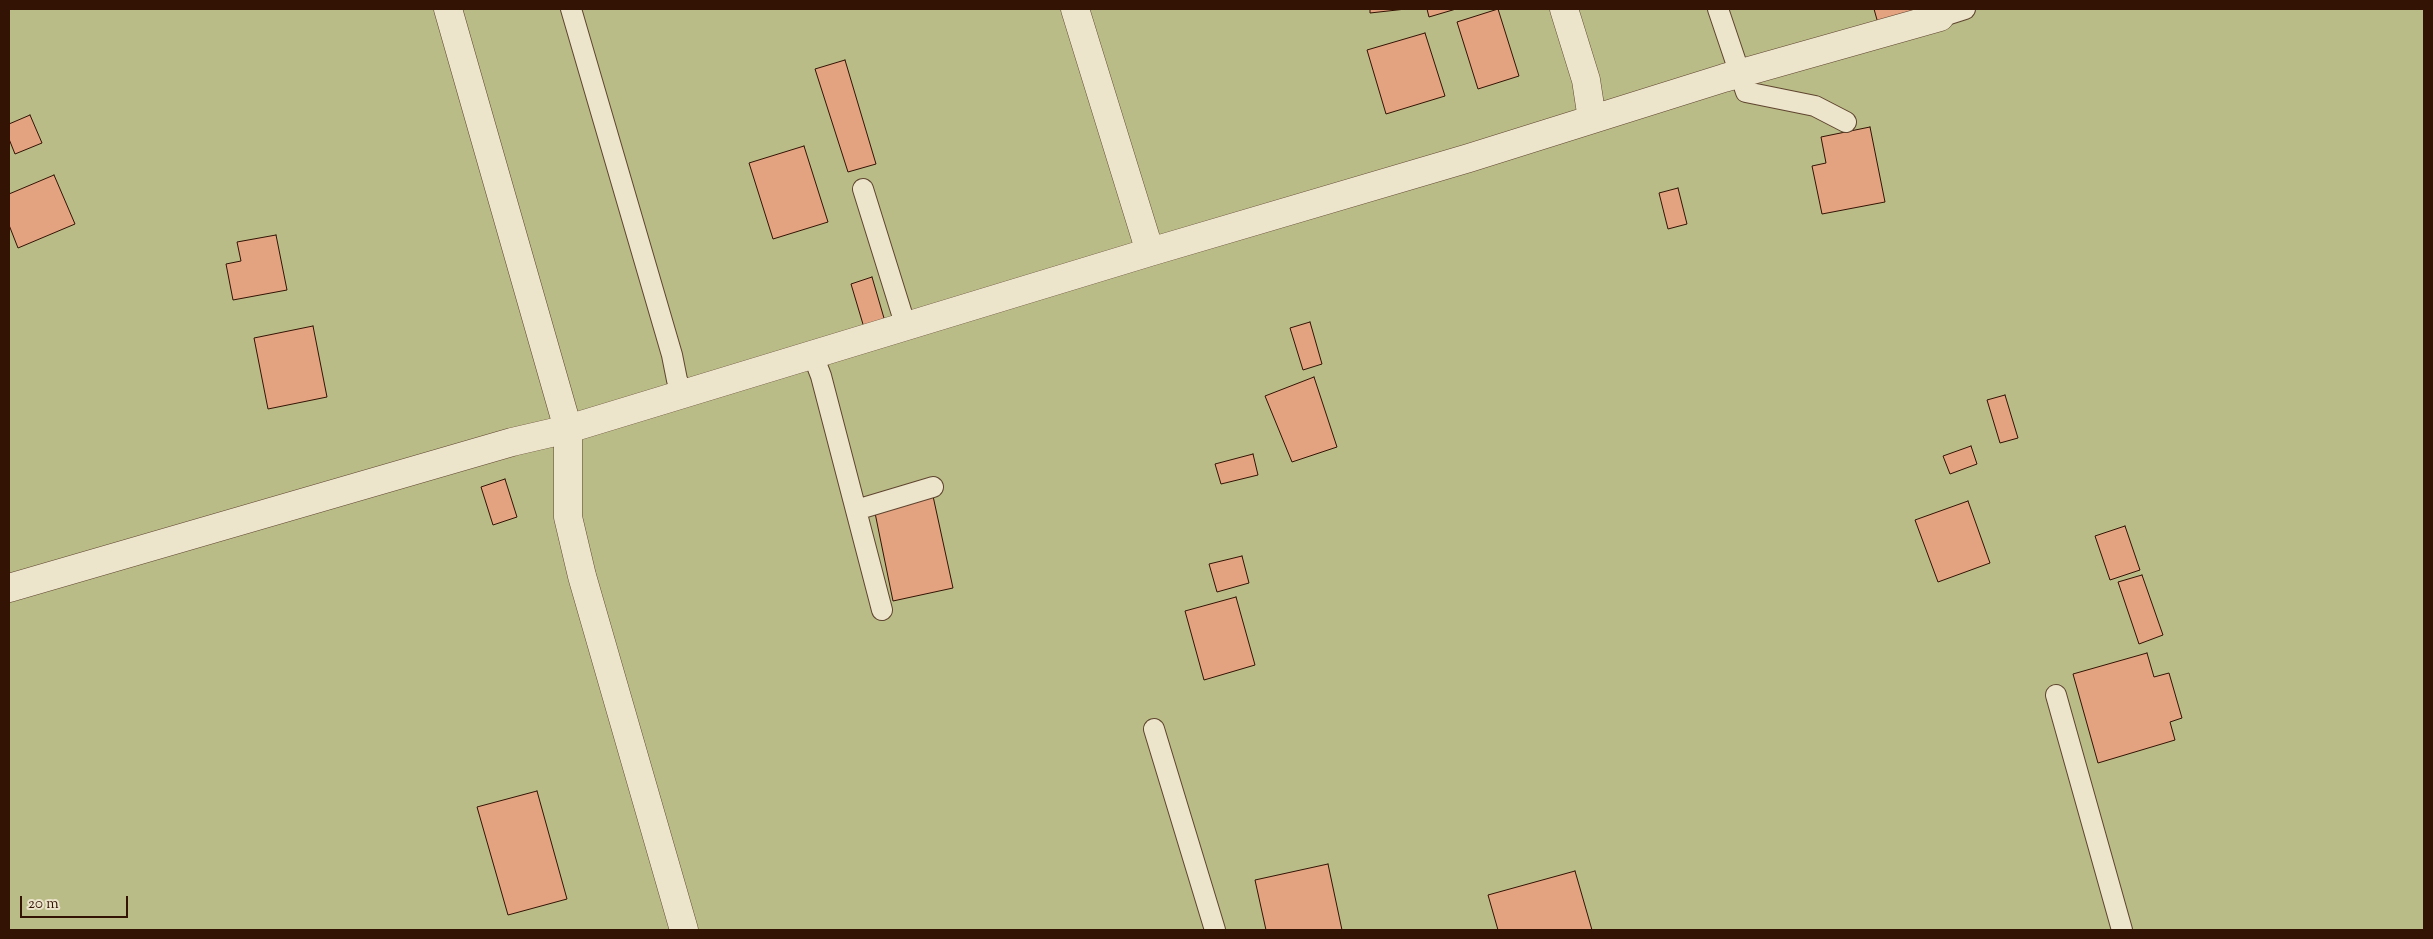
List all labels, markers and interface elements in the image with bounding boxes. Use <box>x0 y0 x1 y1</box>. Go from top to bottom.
scale bar <box>22 886 130 918</box>
text: 20 m <box>28 894 59 915</box>

